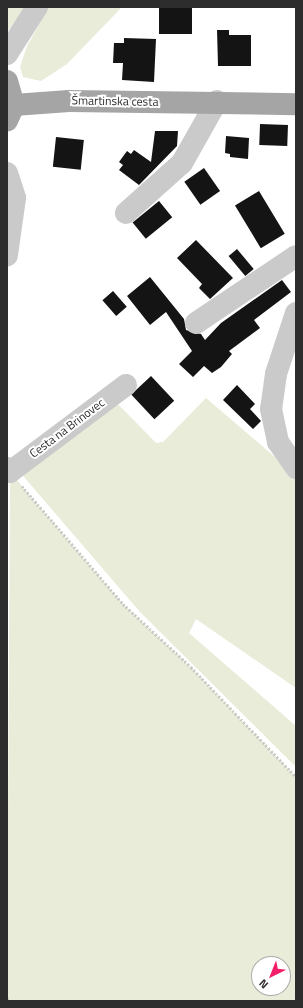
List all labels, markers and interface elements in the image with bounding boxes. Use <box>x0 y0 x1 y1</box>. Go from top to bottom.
street label: Šmartinska cesta <box>71 93 159 109</box>
street label: Cesta na Brinovec <box>27 395 107 461</box>
north arrow <box>251 956 291 996</box>
text: N <box>255 976 272 992</box>

